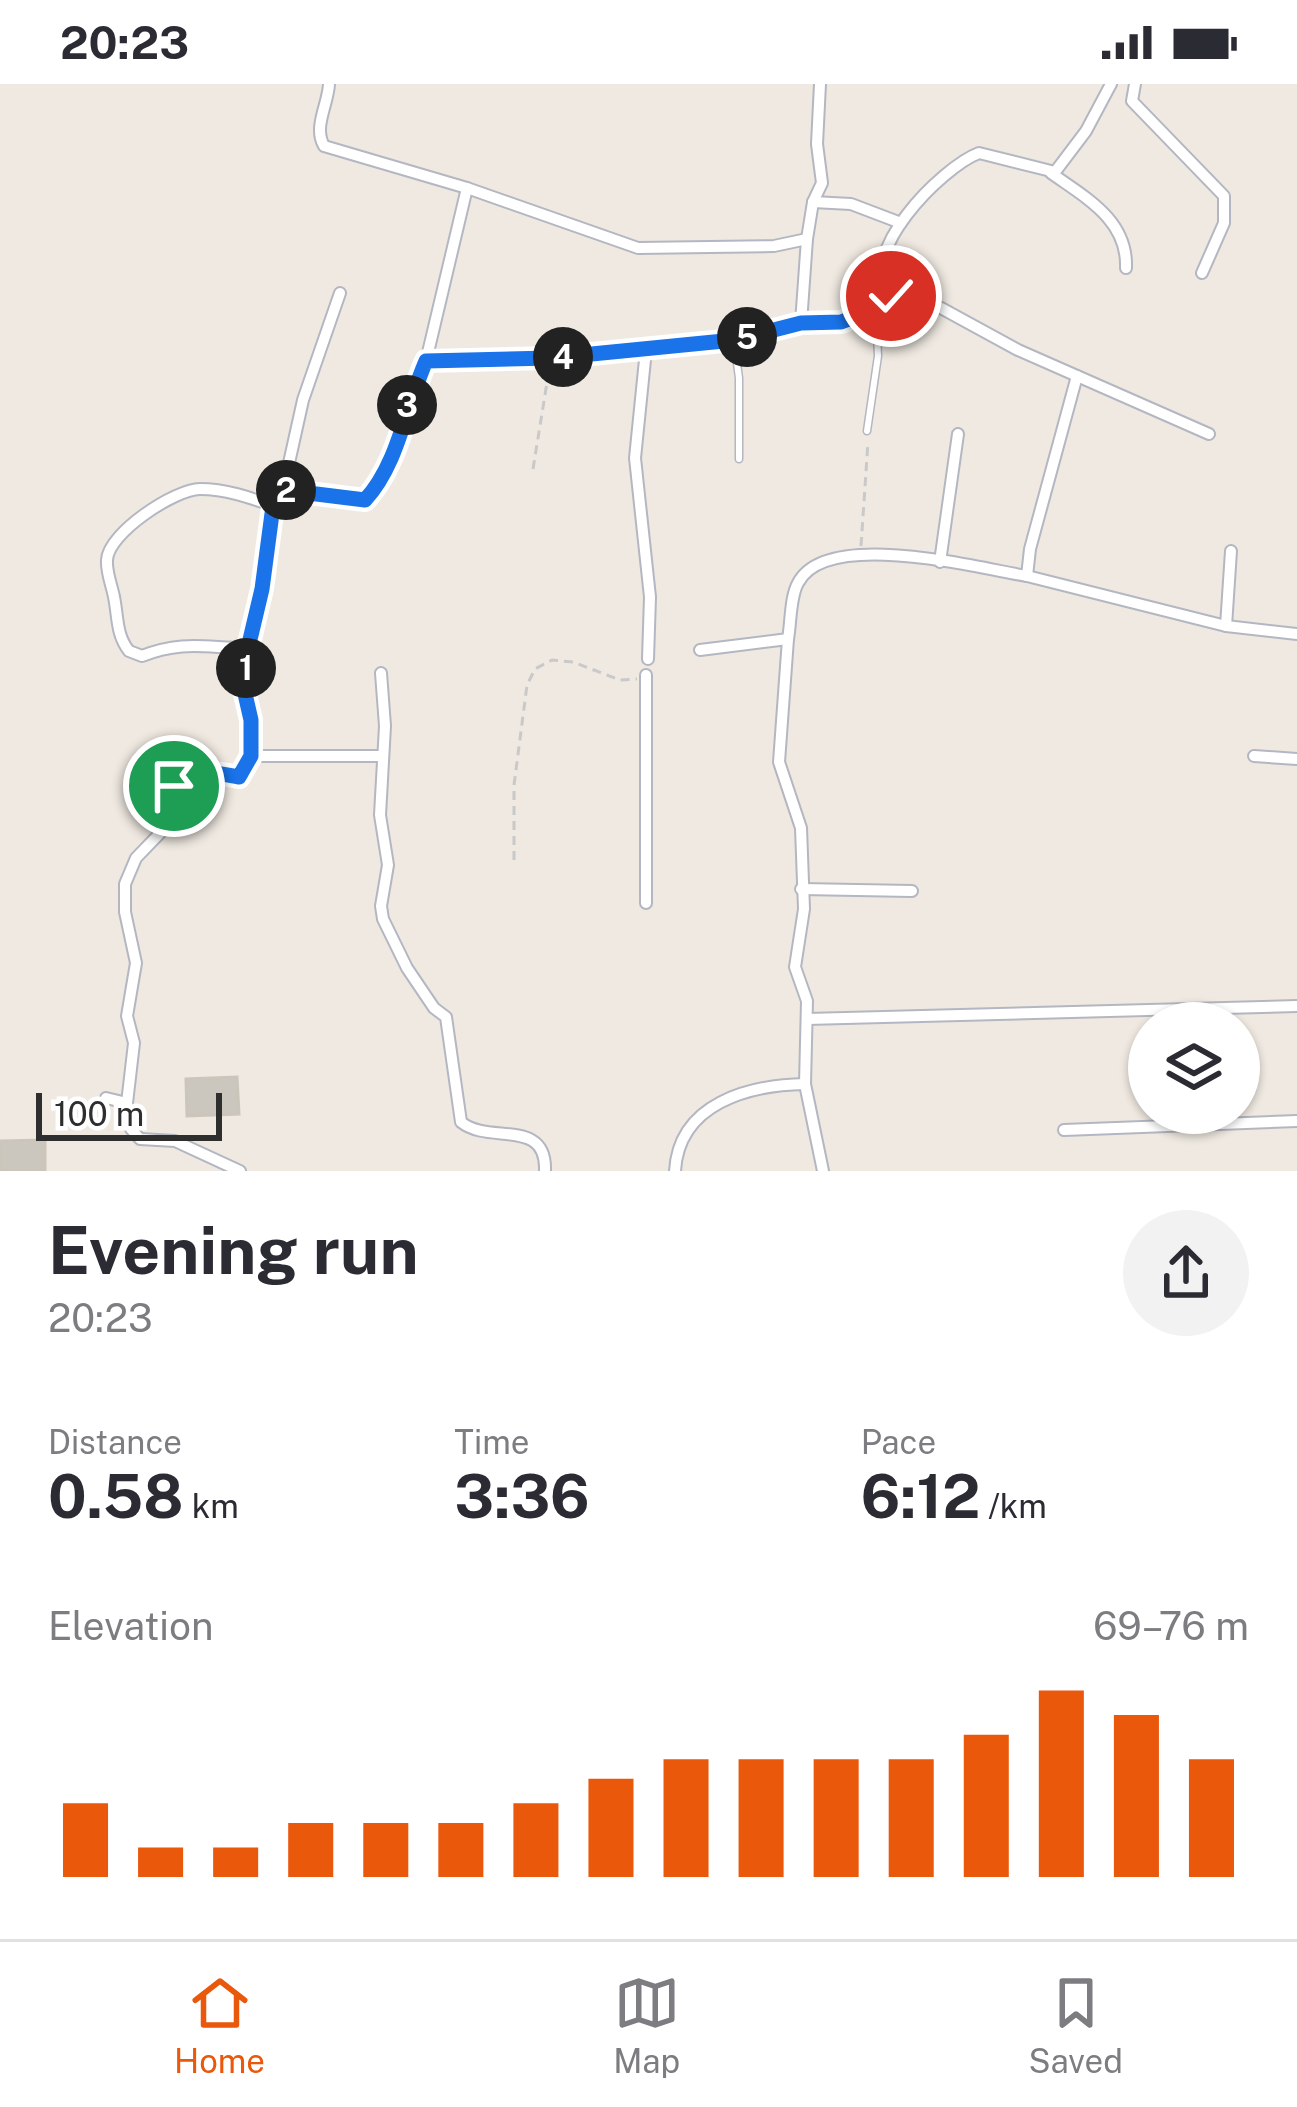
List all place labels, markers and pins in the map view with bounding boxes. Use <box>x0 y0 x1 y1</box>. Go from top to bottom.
pin <box>840 245 942 347</box>
pin: 5 <box>717 307 777 367</box>
pin: 4 <box>533 327 593 387</box>
pin: 3 <box>377 375 437 435</box>
pin: 2 <box>256 460 316 520</box>
pin: 1 <box>216 638 276 698</box>
pin <box>123 735 225 837</box>

